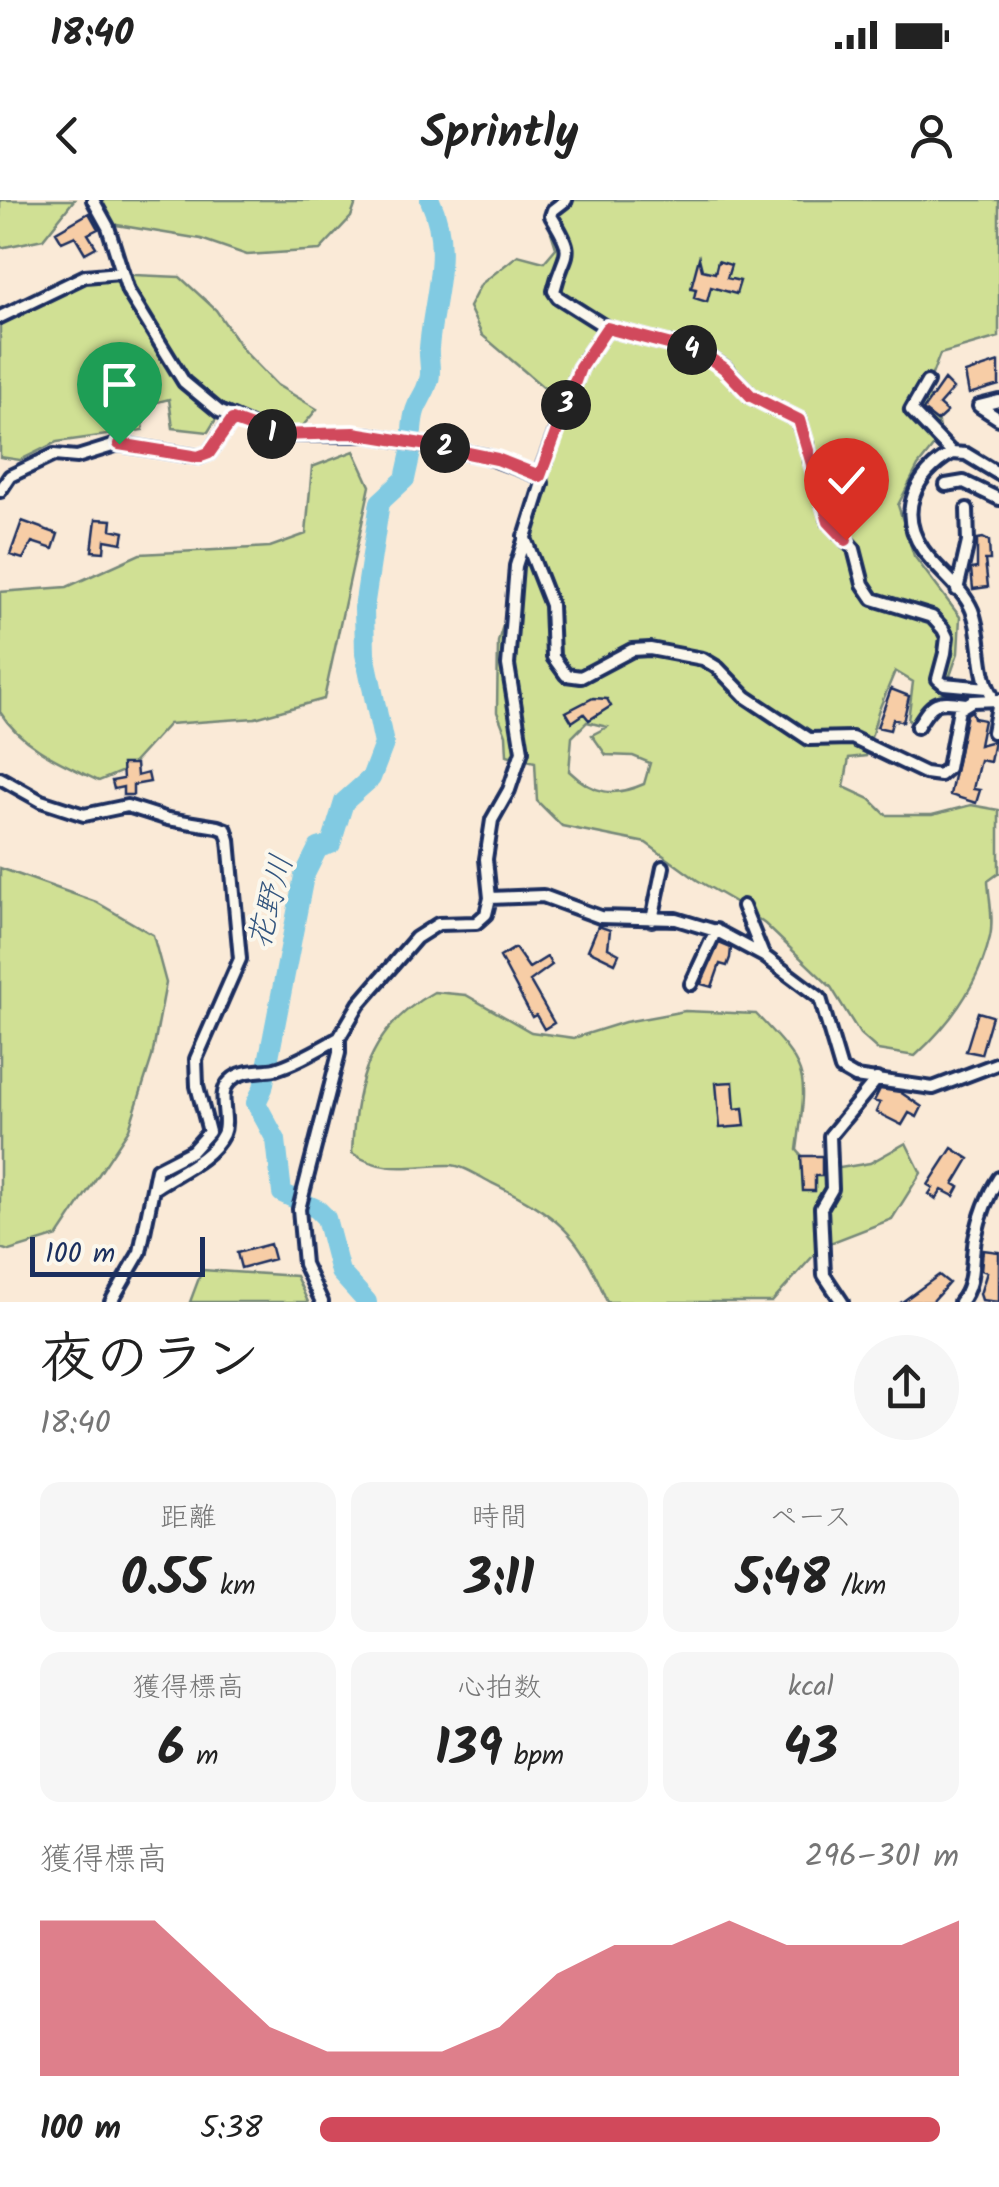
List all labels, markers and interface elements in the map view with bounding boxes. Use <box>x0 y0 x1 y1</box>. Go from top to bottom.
text: 18:40 <box>50 5 133 65</box>
text: Sprintly <box>421 99 578 171</box>
icon: back <box>40 108 95 163</box>
icon: person <box>904 108 959 163</box>
pin: 4 <box>667 325 717 375</box>
text: 4 <box>684 327 700 372</box>
pin <box>77 342 162 445</box>
icon: arrive <box>92 357 147 412</box>
pin: 3 <box>541 380 591 430</box>
text: 3 <box>558 382 574 427</box>
pin: 1 <box>247 409 297 459</box>
text: 1 <box>268 411 276 456</box>
pin: 2 <box>420 423 470 473</box>
text: 2 <box>437 425 453 470</box>
pin <box>804 438 889 541</box>
icon: check <box>819 453 874 508</box>
water label: 花野川 <box>235 849 309 955</box>
scale bar <box>30 1232 205 1276</box>
text: 100 m <box>45 1232 115 1277</box>
text: 夜のラン <box>40 1318 260 1405</box>
button: share <box>854 1335 959 1440</box>
text: 18:40 <box>40 1399 111 1450</box>
text: 距離 <box>160 1496 216 1541</box>
text: 時間 <box>471 1496 528 1541</box>
text: ペース <box>770 1496 852 1541</box>
text: 0.55 <box>121 1541 209 1621</box>
text: 3:11 <box>465 1541 534 1621</box>
text: 5:48 <box>735 1541 830 1621</box>
text: km <box>209 1564 256 1609</box>
text: /km <box>830 1564 886 1609</box>
text: kcal <box>788 1665 834 1710</box>
text: 獲得標高 <box>132 1666 244 1711</box>
text: 心拍数 <box>457 1666 542 1711</box>
text: 43 <box>784 1710 838 1790</box>
text: 6 <box>158 1711 185 1791</box>
text: 139 <box>435 1711 503 1791</box>
text: m <box>185 1734 218 1779</box>
text: bpm <box>503 1734 564 1779</box>
text: 296–301 m <box>805 1832 959 1883</box>
text: 獲得標高 <box>40 1835 168 1886</box>
text: 100 m <box>40 2104 121 2155</box>
text: 5:38 <box>200 2104 263 2155</box>

